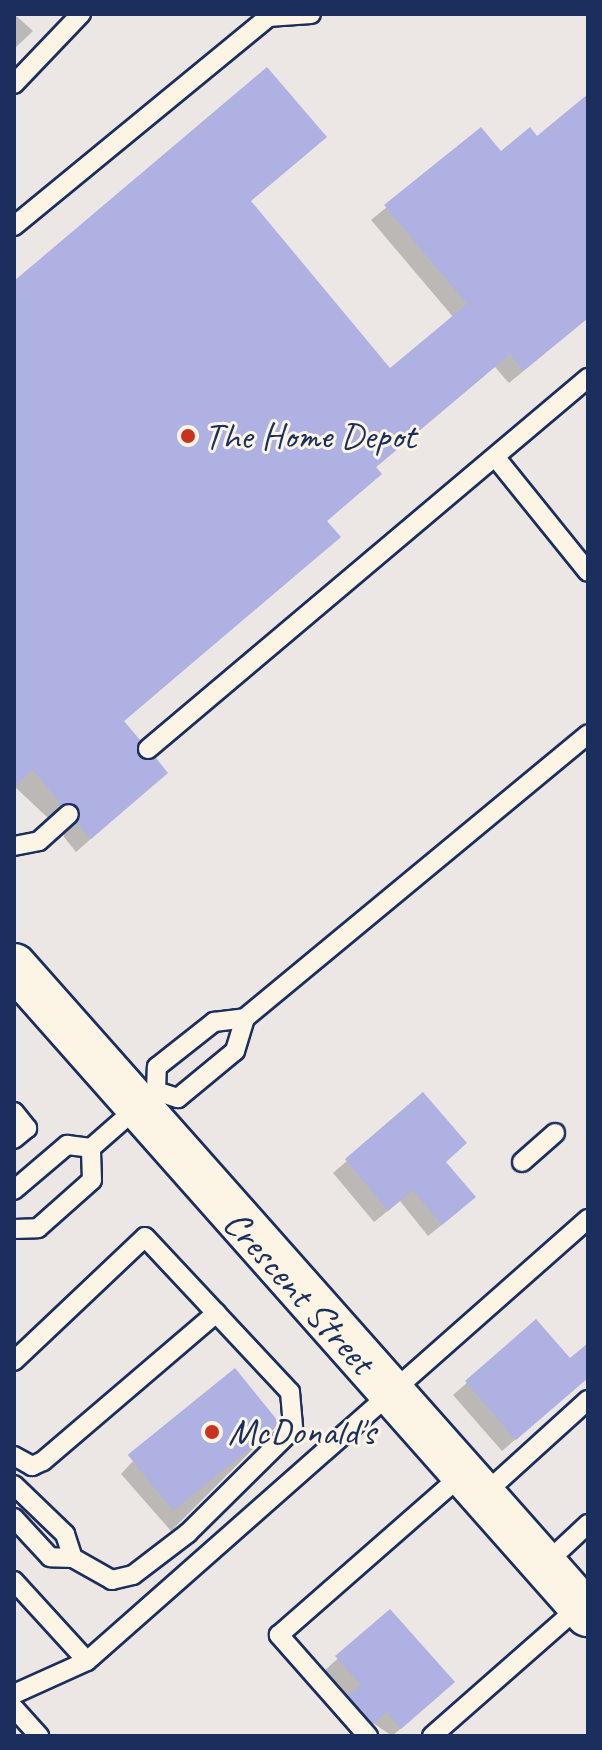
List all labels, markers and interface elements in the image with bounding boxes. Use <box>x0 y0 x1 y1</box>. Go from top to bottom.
place label: The Home Depot <box>204 413 414 459</box>
marker: The Home Depot <box>179 427 197 445</box>
street label: Crescent Street <box>213 1201 385 1383</box>
place label: McDonald's <box>228 1409 375 1455</box>
marker: McDonald's <box>203 1423 221 1441</box>

